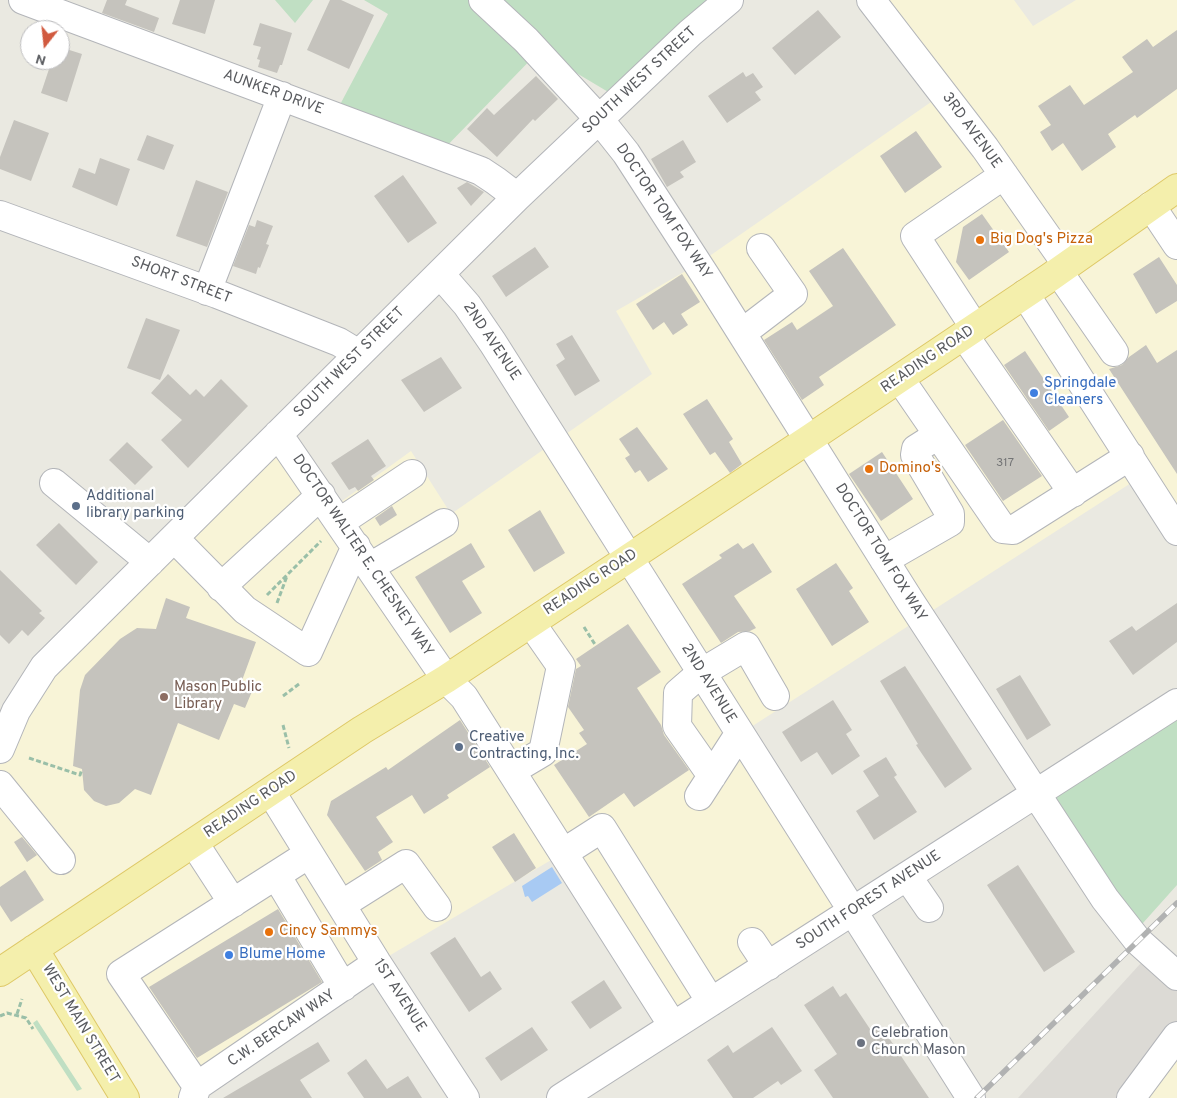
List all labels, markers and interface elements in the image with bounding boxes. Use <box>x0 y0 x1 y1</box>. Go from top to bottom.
north arrow <box>20 20 70 70</box>
street label: SOUTH WEST STREET <box>579 24 701 138</box>
text: N <box>34 49 48 68</box>
street label: AUNKER DRIVE <box>220 66 326 120</box>
street label: 3RD AVENUE <box>937 89 1005 173</box>
street label: DOCTOR TOM FOX WAY <box>611 141 715 283</box>
place label: Big Dog's Pizza <box>990 231 1093 249</box>
marker: Big Dog's Pizza <box>974 234 986 246</box>
street label: SHORT STREET <box>128 254 234 308</box>
street label: 2ND AVENUE <box>458 299 524 385</box>
street label: SOUTH WEST STREET <box>291 304 409 422</box>
street label: READING ROAD <box>878 322 978 398</box>
place label: Springdale Cleaners <box>1044 375 1116 410</box>
marker: Springdale Cleaners <box>1028 387 1040 399</box>
street label: DOCTOR WALTER E. CHESNEY WAY <box>287 452 437 660</box>
house number: 317 <box>996 457 1014 471</box>
place label: Domino's <box>879 460 941 478</box>
marker: Domino's <box>863 463 875 475</box>
street label: DOCTOR TOM FOX WAY <box>830 481 930 625</box>
place label: Additional library parking <box>86 488 185 523</box>
marker: Additional library parking <box>70 500 82 512</box>
street label: READING ROAD <box>541 546 641 620</box>
street label: 2ND AVENUE <box>676 641 740 727</box>
place label: Mason Public Library <box>174 679 262 714</box>
marker: Mason Public Library <box>158 691 170 703</box>
place label: Creative Contracting, Inc. <box>469 729 579 764</box>
marker: Creative Contracting, Inc. <box>453 741 465 753</box>
street label: READING ROAD <box>201 767 301 843</box>
street label: SOUTH FOREST AVENUE <box>793 847 945 955</box>
place label: Cincy Sammys <box>279 923 378 941</box>
marker: Cincy Sammys <box>263 926 275 938</box>
place label: Blume Home <box>239 946 326 964</box>
marker: Blume Home <box>223 949 235 961</box>
street label: 1ST AVENUE <box>369 956 429 1036</box>
street label: WEST MAIN STREET <box>37 961 123 1087</box>
street label: C.W. BERCAW WAY <box>225 986 339 1072</box>
place label: Celebration Church Mason <box>871 1025 966 1060</box>
marker: Celebration Church Mason <box>855 1037 867 1049</box>

